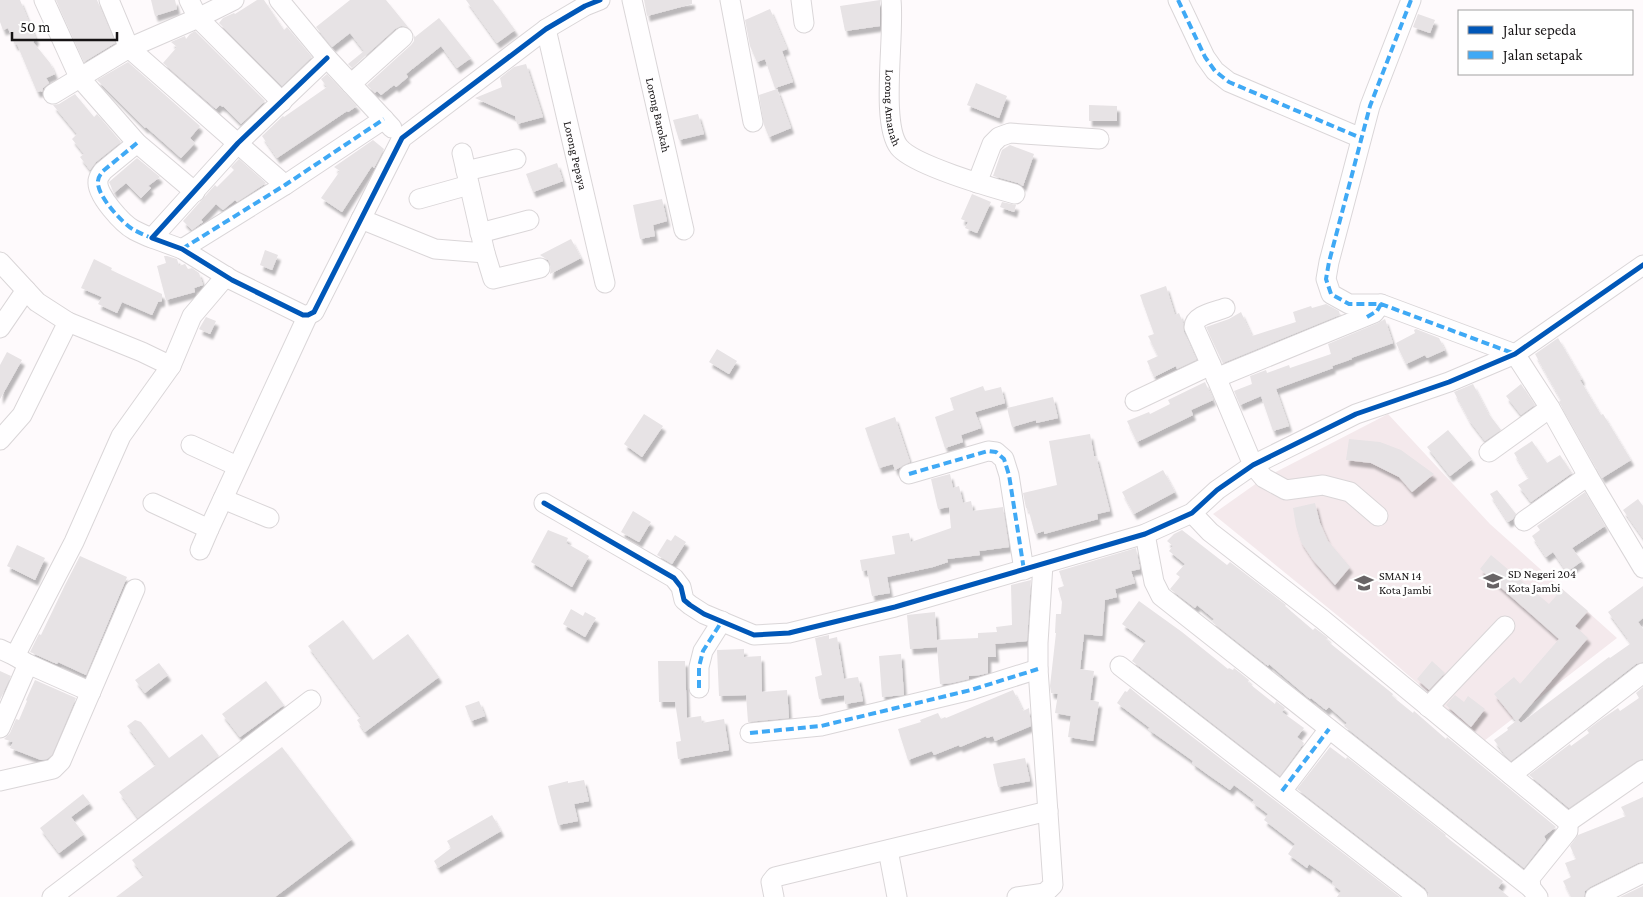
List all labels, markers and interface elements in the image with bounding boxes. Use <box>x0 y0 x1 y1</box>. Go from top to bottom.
scale bar <box>12 10 118 42</box>
legend <box>1458 10 1633 75</box>
text: 50 m <box>20 19 50 35</box>
text: Jalur sepeda <box>1501 22 1576 39</box>
text: Jalan setapak <box>1501 47 1583 64</box>
street label: Lorong Amanah <box>882 69 904 149</box>
street label: Lorong Barokah <box>643 76 673 154</box>
street label: Lorong Pepaya <box>561 120 590 192</box>
place label: SD Negeri 204 Kota Jambi <box>1508 567 1576 595</box>
place label: SMAN 14 Kota Jambi <box>1379 569 1431 597</box>
school or university icon: SD Negeri 204 Kota Jambi <box>1482 570 1504 592</box>
school or university icon: SMAN 14 Kota Jambi <box>1353 572 1375 594</box>

